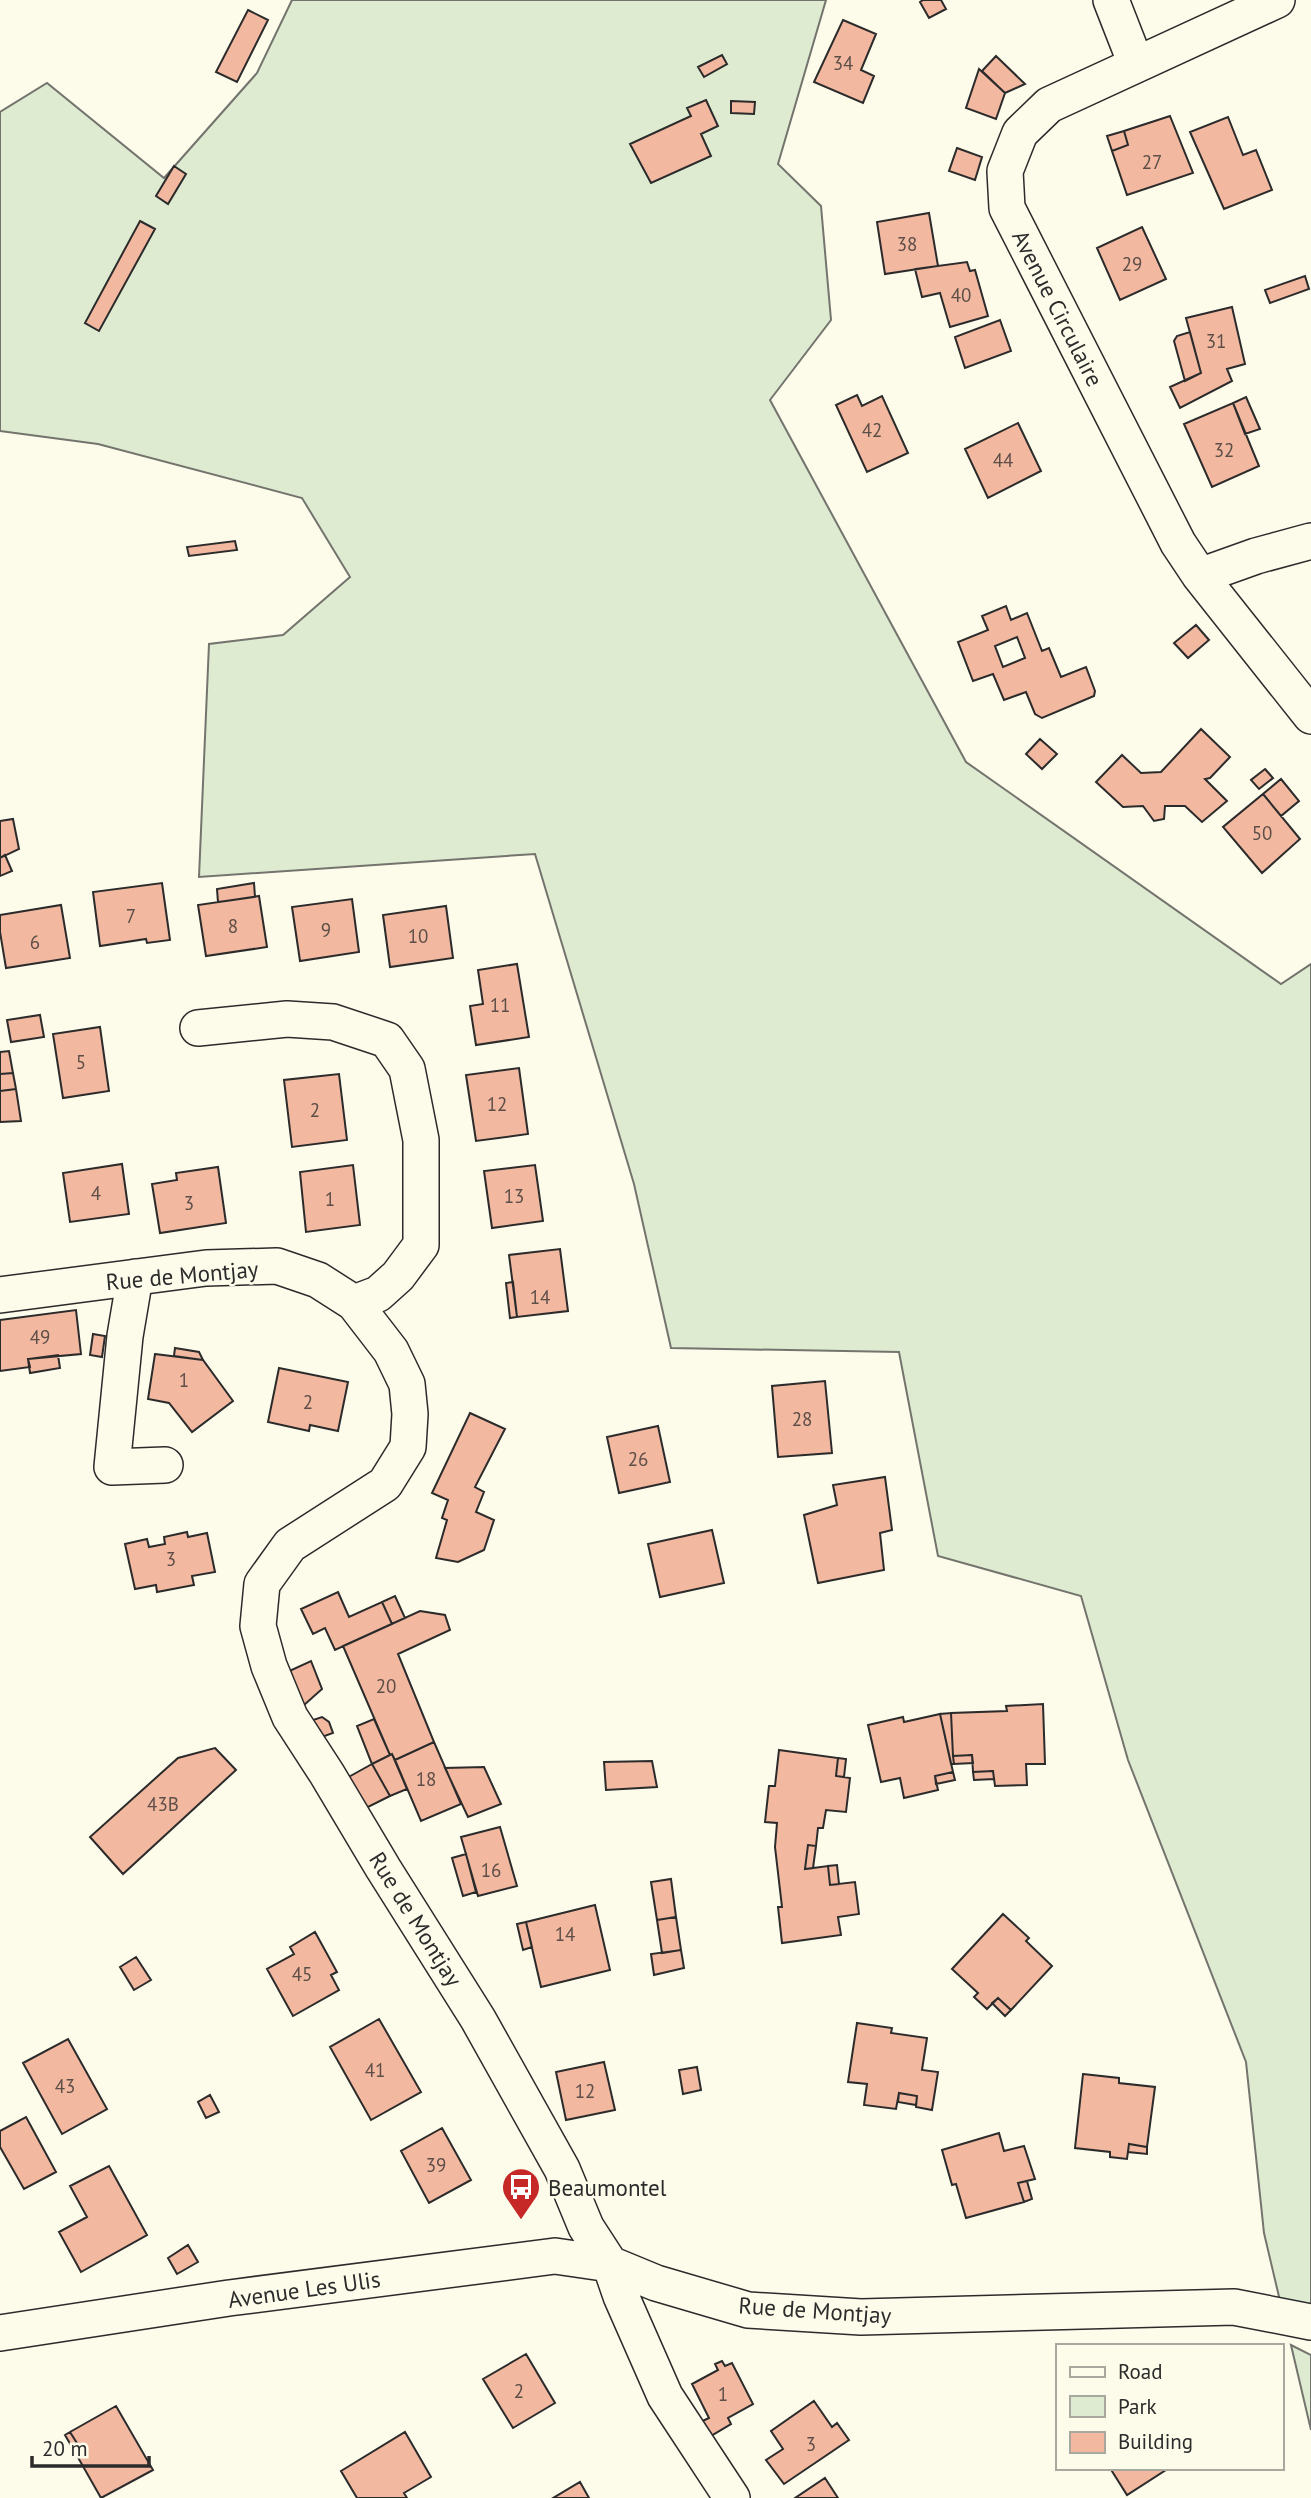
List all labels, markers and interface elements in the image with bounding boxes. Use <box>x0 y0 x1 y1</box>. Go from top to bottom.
house number: 34 <box>833 51 853 75</box>
house number: 27 <box>1142 150 1162 174</box>
street label: Avenue Circulaire <box>1006 225 1110 391</box>
house number: 38 <box>897 232 917 256</box>
house number: 29 <box>1122 252 1142 276</box>
house number: 40 <box>951 283 971 307</box>
house number: 31 <box>1206 329 1226 353</box>
house number: 42 <box>862 418 882 442</box>
house number: 32 <box>1214 438 1234 462</box>
house number: 44 <box>993 448 1013 472</box>
house number: 50 <box>1252 821 1272 845</box>
house number: 7 <box>126 904 136 928</box>
house number: 8 <box>228 914 238 938</box>
house number: 9 <box>321 918 331 942</box>
house number: 10 <box>408 924 428 948</box>
house number: 6 <box>30 930 40 954</box>
house number: 11 <box>490 993 510 1017</box>
house number: 5 <box>76 1050 86 1074</box>
house number: 12 <box>487 1092 507 1116</box>
house number: 2 <box>310 1098 320 1122</box>
house number: 4 <box>91 1181 101 1205</box>
house number: 13 <box>504 1184 524 1208</box>
house number: 1 <box>325 1187 335 1211</box>
house number: 3 <box>184 1191 194 1215</box>
street label: Rue de Montjay <box>105 1254 260 1296</box>
house number: 14 <box>530 1285 550 1309</box>
house number: 49 <box>30 1325 50 1349</box>
house number: 1 <box>179 1368 189 1392</box>
house number: 2 <box>303 1390 313 1414</box>
house number: 28 <box>792 1407 812 1431</box>
house number: 26 <box>628 1447 648 1471</box>
house number: 3 <box>166 1547 176 1571</box>
house number: 20 <box>376 1674 396 1698</box>
house number: 18 <box>416 1767 436 1791</box>
house number: 43B <box>147 1792 179 1816</box>
street label: Rue de Montjay <box>363 1846 469 1992</box>
house number: 16 <box>481 1858 501 1882</box>
house number: 14 <box>555 1922 575 1946</box>
house number: 45 <box>292 1962 312 1986</box>
house number: 41 <box>365 2058 385 2082</box>
house number: 43 <box>55 2074 75 2098</box>
house number: 12 <box>575 2079 595 2103</box>
house number: 39 <box>426 2153 446 2177</box>
bus stop icon: Beaumontel <box>500 2166 542 2221</box>
place label: Beaumontel <box>548 2173 667 2202</box>
street label: Avenue Les Ulis <box>226 2264 382 2314</box>
street label: Rue de Montjay <box>738 2290 893 2330</box>
legend <box>1056 2344 1283 2470</box>
text: Road <box>1118 2358 1162 2385</box>
house number: 2 <box>514 2379 524 2403</box>
house number: 1 <box>718 2382 728 2406</box>
text: Park <box>1118 2393 1157 2420</box>
scale bar <box>32 2424 149 2468</box>
text: Building <box>1118 2428 1193 2455</box>
house number: 3 <box>806 2432 816 2456</box>
text: 20 m <box>42 2435 88 2462</box>

